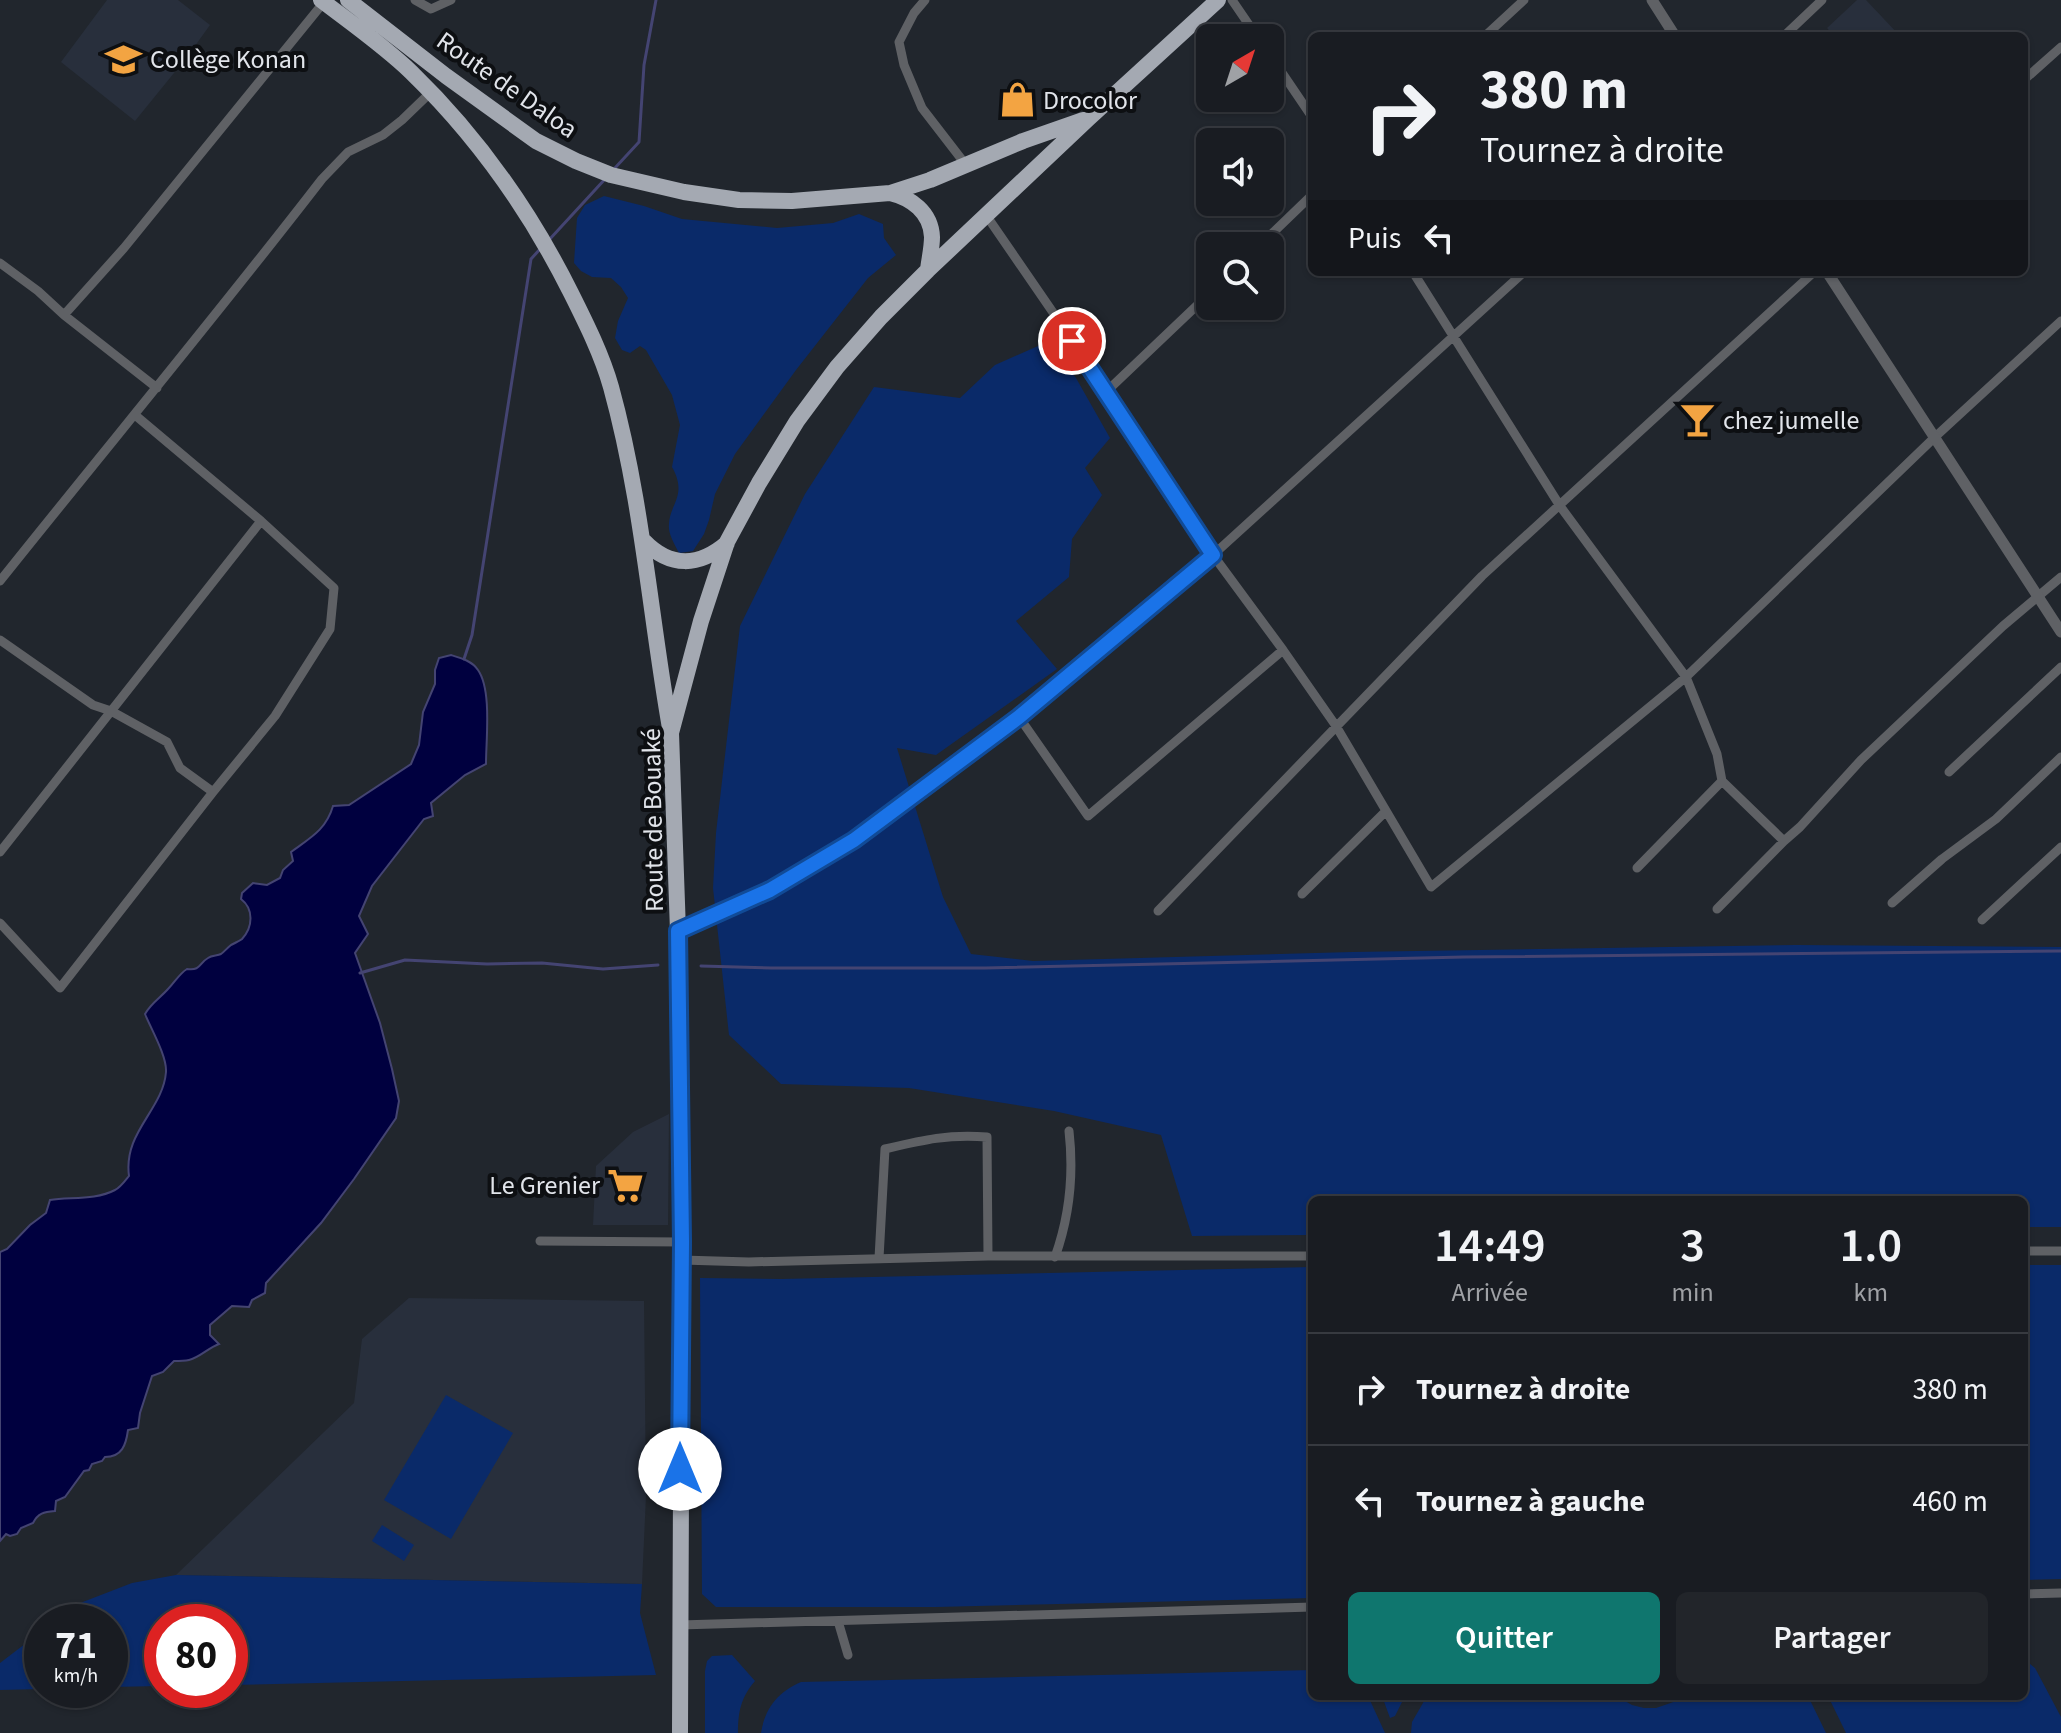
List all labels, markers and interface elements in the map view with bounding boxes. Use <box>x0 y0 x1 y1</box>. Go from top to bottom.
street label: Route de Daloa <box>429 23 585 147</box>
north arrow <box>1196 24 1284 112</box>
map controls <box>1196 24 1284 320</box>
school or university icon: Collège Konan <box>105 40 143 78</box>
place label: Collège Konan <box>150 41 306 78</box>
text: 380 m <box>1480 51 1628 130</box>
icon: right <box>1348 64 1452 168</box>
shop icon: Drocolor <box>998 81 1036 119</box>
place label: Drocolor <box>1043 82 1138 119</box>
text: Tournez à droite <box>1480 125 1724 176</box>
button: sound <box>1196 128 1284 216</box>
icon: left <box>1417 216 1461 260</box>
text: Puis <box>1348 217 1401 260</box>
button: search <box>1196 232 1284 320</box>
pin <box>1038 307 1106 375</box>
icon: arrive <box>1050 319 1094 363</box>
bar icon: chez jumelle <box>1678 401 1716 439</box>
place label: chez jumelle <box>1723 402 1859 439</box>
street label: Route de Bouaké <box>633 728 673 912</box>
supermarket icon: Le Grenier <box>607 1166 645 1204</box>
place label: Le Grenier <box>489 1167 601 1204</box>
text: 14:49 <box>1434 1212 1546 1280</box>
text: 3 <box>1680 1212 1705 1280</box>
text: 1.0 <box>1840 1212 1902 1280</box>
text: Arrivée <box>1452 1274 1528 1311</box>
text: min <box>1672 1274 1714 1311</box>
text: km <box>1854 1274 1888 1311</box>
icon: right <box>1348 1367 1392 1411</box>
text: Tournez à droite <box>1416 1368 1630 1411</box>
text: 380 m <box>1912 1368 1988 1411</box>
position arrow <box>638 1427 722 1511</box>
icon: left <box>1348 1479 1392 1523</box>
text: Tournez à gauche <box>1416 1480 1645 1523</box>
text: 460 m <box>1912 1480 1988 1523</box>
button: Quitter <box>1348 1592 1660 1684</box>
button: Partager <box>1676 1592 1988 1684</box>
speed limit sign: 80 <box>144 1604 248 1708</box>
text: 71 <box>55 1617 97 1674</box>
text: km/h <box>54 1662 98 1690</box>

